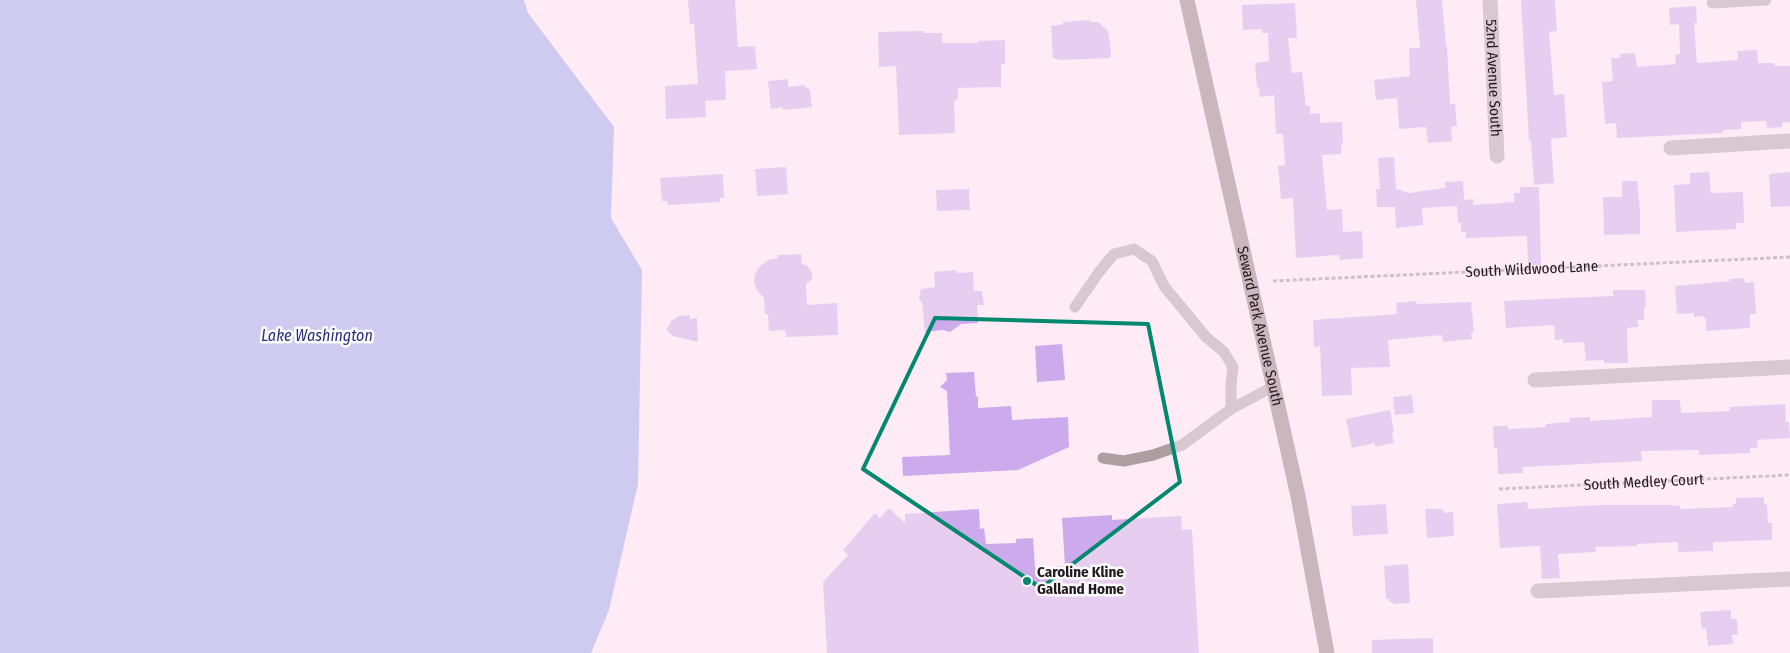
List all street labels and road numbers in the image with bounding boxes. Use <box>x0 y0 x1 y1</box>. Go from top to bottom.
street label: 52nd Avenue South <box>1482 19 1505 137</box>
street label: Seward Park Avenue South <box>1233 244 1287 408</box>
street label: South Wildwood Lane <box>1465 257 1599 281</box>
street label: South Medley Court <box>1583 470 1704 494</box>

